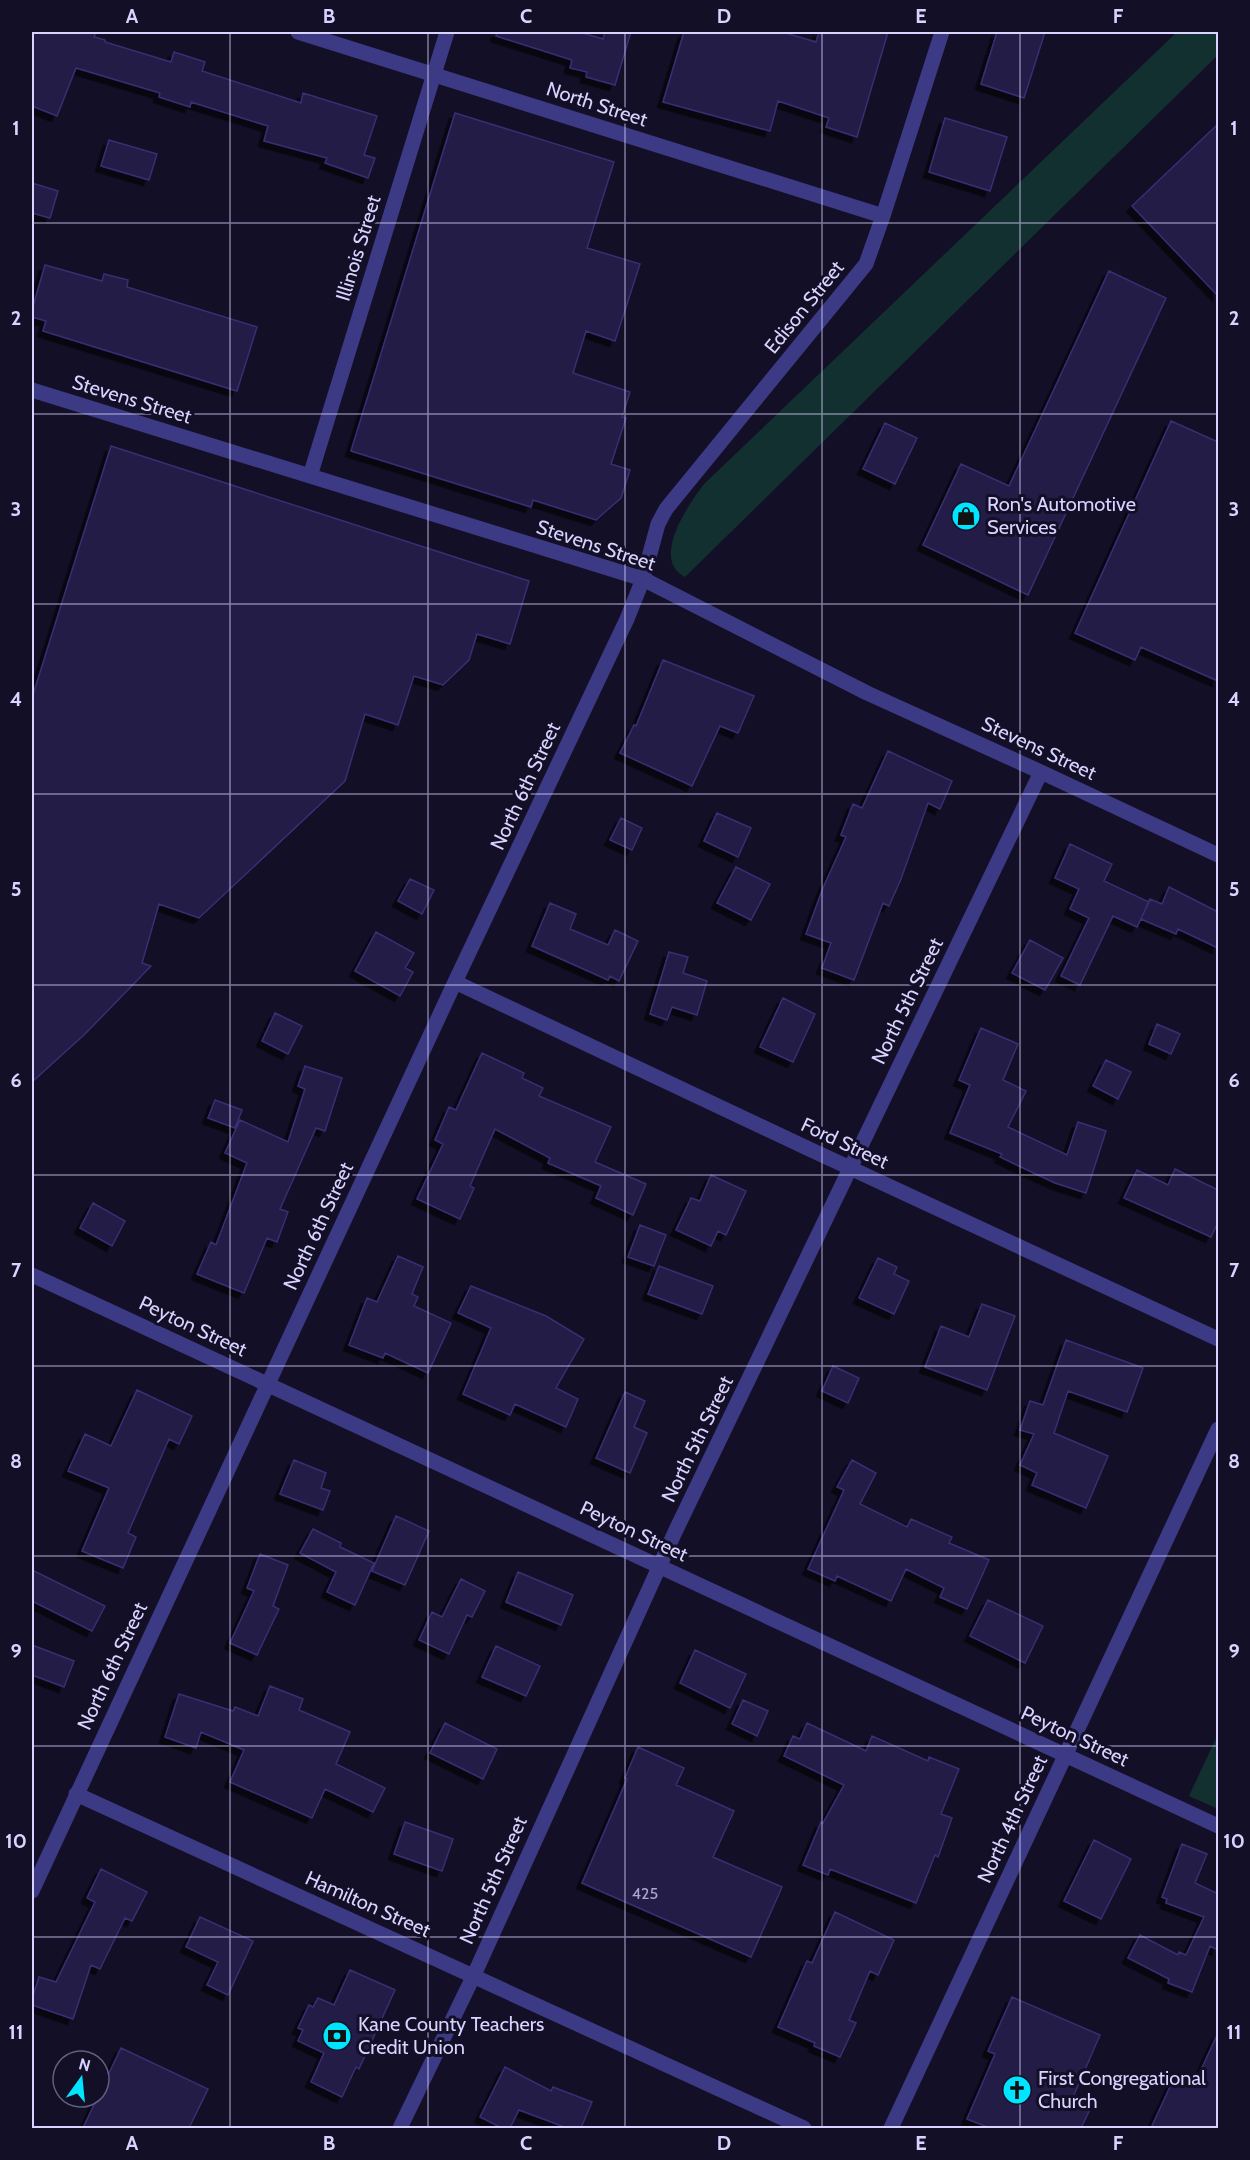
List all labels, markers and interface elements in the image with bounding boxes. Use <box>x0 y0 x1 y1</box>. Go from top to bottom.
text: A <box>126 4 139 28</box>
text: B <box>323 4 335 28</box>
text: C <box>520 4 532 28</box>
text: D <box>717 4 731 28</box>
text: E <box>915 4 927 28</box>
text: F <box>1113 4 1124 28</box>
street label: North Street <box>544 76 651 132</box>
text: 1 <box>12 116 20 140</box>
text: 1 <box>1230 116 1238 140</box>
street label: Illinois Street <box>331 192 386 304</box>
street label: Edison Street <box>759 256 849 358</box>
text: 2 <box>11 306 21 330</box>
text: 2 <box>1229 306 1239 330</box>
street label: Stevens Street <box>69 369 195 429</box>
place label: Ron's Automotive Services <box>987 492 1136 539</box>
text: 3 <box>11 497 21 521</box>
text: 3 <box>1229 497 1239 521</box>
shop icon: Ron's Automotive Services <box>950 500 982 532</box>
street label: Stevens Street <box>534 515 659 576</box>
text: 4 <box>10 687 22 711</box>
text: 4 <box>1228 687 1240 711</box>
street label: Stevens Street <box>978 711 1100 785</box>
street label: North 6th Street <box>485 718 565 854</box>
text: 5 <box>11 877 21 901</box>
text: 5 <box>1229 877 1239 901</box>
street label: North 5th Street <box>866 934 948 1068</box>
text: 6 <box>10 1068 22 1092</box>
text: 6 <box>1228 1068 1240 1092</box>
street label: Ford Street <box>797 1112 893 1174</box>
street label: North 6th Street <box>278 1158 358 1294</box>
text: 7 <box>11 1258 22 1282</box>
text: 7 <box>1229 1258 1240 1282</box>
street label: Peyton Street <box>135 1291 251 1362</box>
street label: North 5th Street <box>656 1372 738 1506</box>
text: 8 <box>10 1449 22 1473</box>
text: 8 <box>1228 1449 1240 1473</box>
street label: Peyton Street <box>576 1496 692 1567</box>
street label: North 6th Street <box>72 1598 152 1734</box>
text: 9 <box>10 1639 22 1663</box>
text: 9 <box>1228 1639 1240 1663</box>
street label: Peyton Street <box>1017 1701 1133 1772</box>
street label: North 4th Street <box>972 1751 1052 1887</box>
street label: North 5th Street <box>454 1812 532 1948</box>
text: 10 <box>5 1829 27 1853</box>
text: 10 <box>1223 1829 1245 1853</box>
street label: Hamilton Street <box>302 1866 435 1942</box>
house number: 425 <box>632 1884 658 1903</box>
place label: Kane County Teachers Credit Union <box>358 2012 544 2059</box>
text: 11 <box>9 2020 23 2044</box>
bank icon: Kane County Teachers Credit Union <box>321 2020 353 2052</box>
text: 11 <box>1227 2020 1241 2044</box>
north arrow <box>51 2049 111 2109</box>
text: N <box>77 2054 93 2076</box>
place label: First Congregational Church <box>1038 2066 1206 2113</box>
church icon: First Congregational Church <box>1001 2074 1033 2106</box>
text: A <box>126 2131 139 2155</box>
text: B <box>323 2131 335 2155</box>
text: C <box>520 2131 532 2155</box>
text: D <box>717 2131 731 2155</box>
text: E <box>915 2131 927 2155</box>
text: F <box>1113 2131 1124 2155</box>

